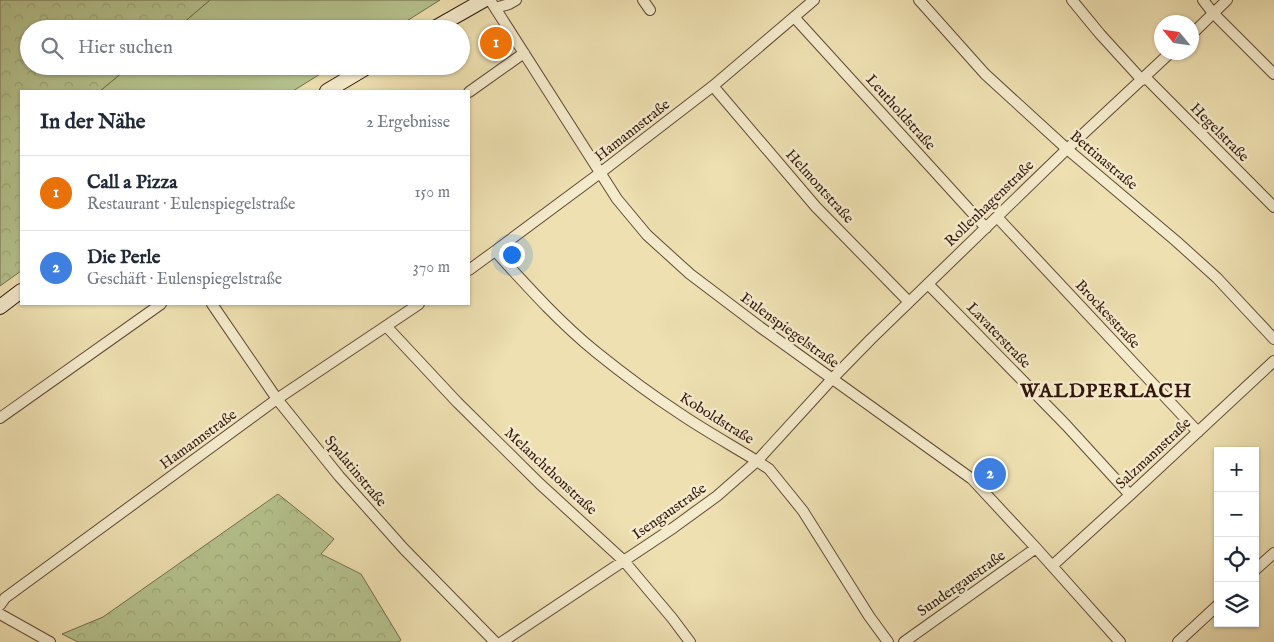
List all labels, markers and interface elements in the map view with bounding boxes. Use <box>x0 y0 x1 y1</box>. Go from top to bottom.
north arrow <box>1154 15 1199 60</box>
search box <box>20 20 470 75</box>
pin: 1 <box>480 24 512 62</box>
icon: search <box>38 34 66 62</box>
text: Hier suchen <box>78 36 173 60</box>
street label: Leutholdstraße <box>862 70 940 154</box>
street label: Hamannstraße <box>591 95 674 166</box>
street label: Hegelstraße <box>1186 99 1253 166</box>
text: In der Nähe <box>40 109 146 136</box>
text: 2 Ergebnisse <box>366 113 450 133</box>
street label: Bettinastraße <box>1066 127 1142 194</box>
street label: Helmontstraße <box>781 145 858 227</box>
street label: Rollenhagenstraße <box>941 156 1038 251</box>
text: Call a Pizza <box>87 171 178 195</box>
text: 1 <box>53 183 59 203</box>
text: 150 m <box>415 183 450 203</box>
text: Restaurant · Eulenspiegelstraße <box>87 195 295 215</box>
your location <box>499 242 525 268</box>
text: Die Perle <box>87 246 160 270</box>
text: 2 <box>52 258 60 278</box>
text: 370 m <box>413 258 450 278</box>
text: Geschäft · Eulenspiegelstraße <box>87 270 282 290</box>
street label: Brockesstraße <box>1071 276 1144 353</box>
street label: Eulenspiegelstraße <box>737 288 843 373</box>
street label: Lavaterstraße <box>962 298 1035 372</box>
district label: WALDPERLACH <box>1019 379 1192 404</box>
street label: Koboldstraße <box>676 388 757 449</box>
street label: Hamannstraße <box>156 405 241 474</box>
street label: Salzmannstraße <box>1112 414 1195 493</box>
street label: Melanchthonstraße <box>500 424 601 519</box>
street label: Spalatinstraße <box>320 432 391 511</box>
map controls <box>1214 447 1259 627</box>
button: + <box>1214 447 1259 492</box>
pin: 2 <box>974 455 1006 493</box>
street label: Isengaustraße <box>629 479 710 544</box>
button: − <box>1214 492 1259 537</box>
button: locate <box>1214 537 1259 582</box>
street label: Sundergaustraße <box>914 546 1009 621</box>
button: layers <box>1214 582 1259 627</box>

